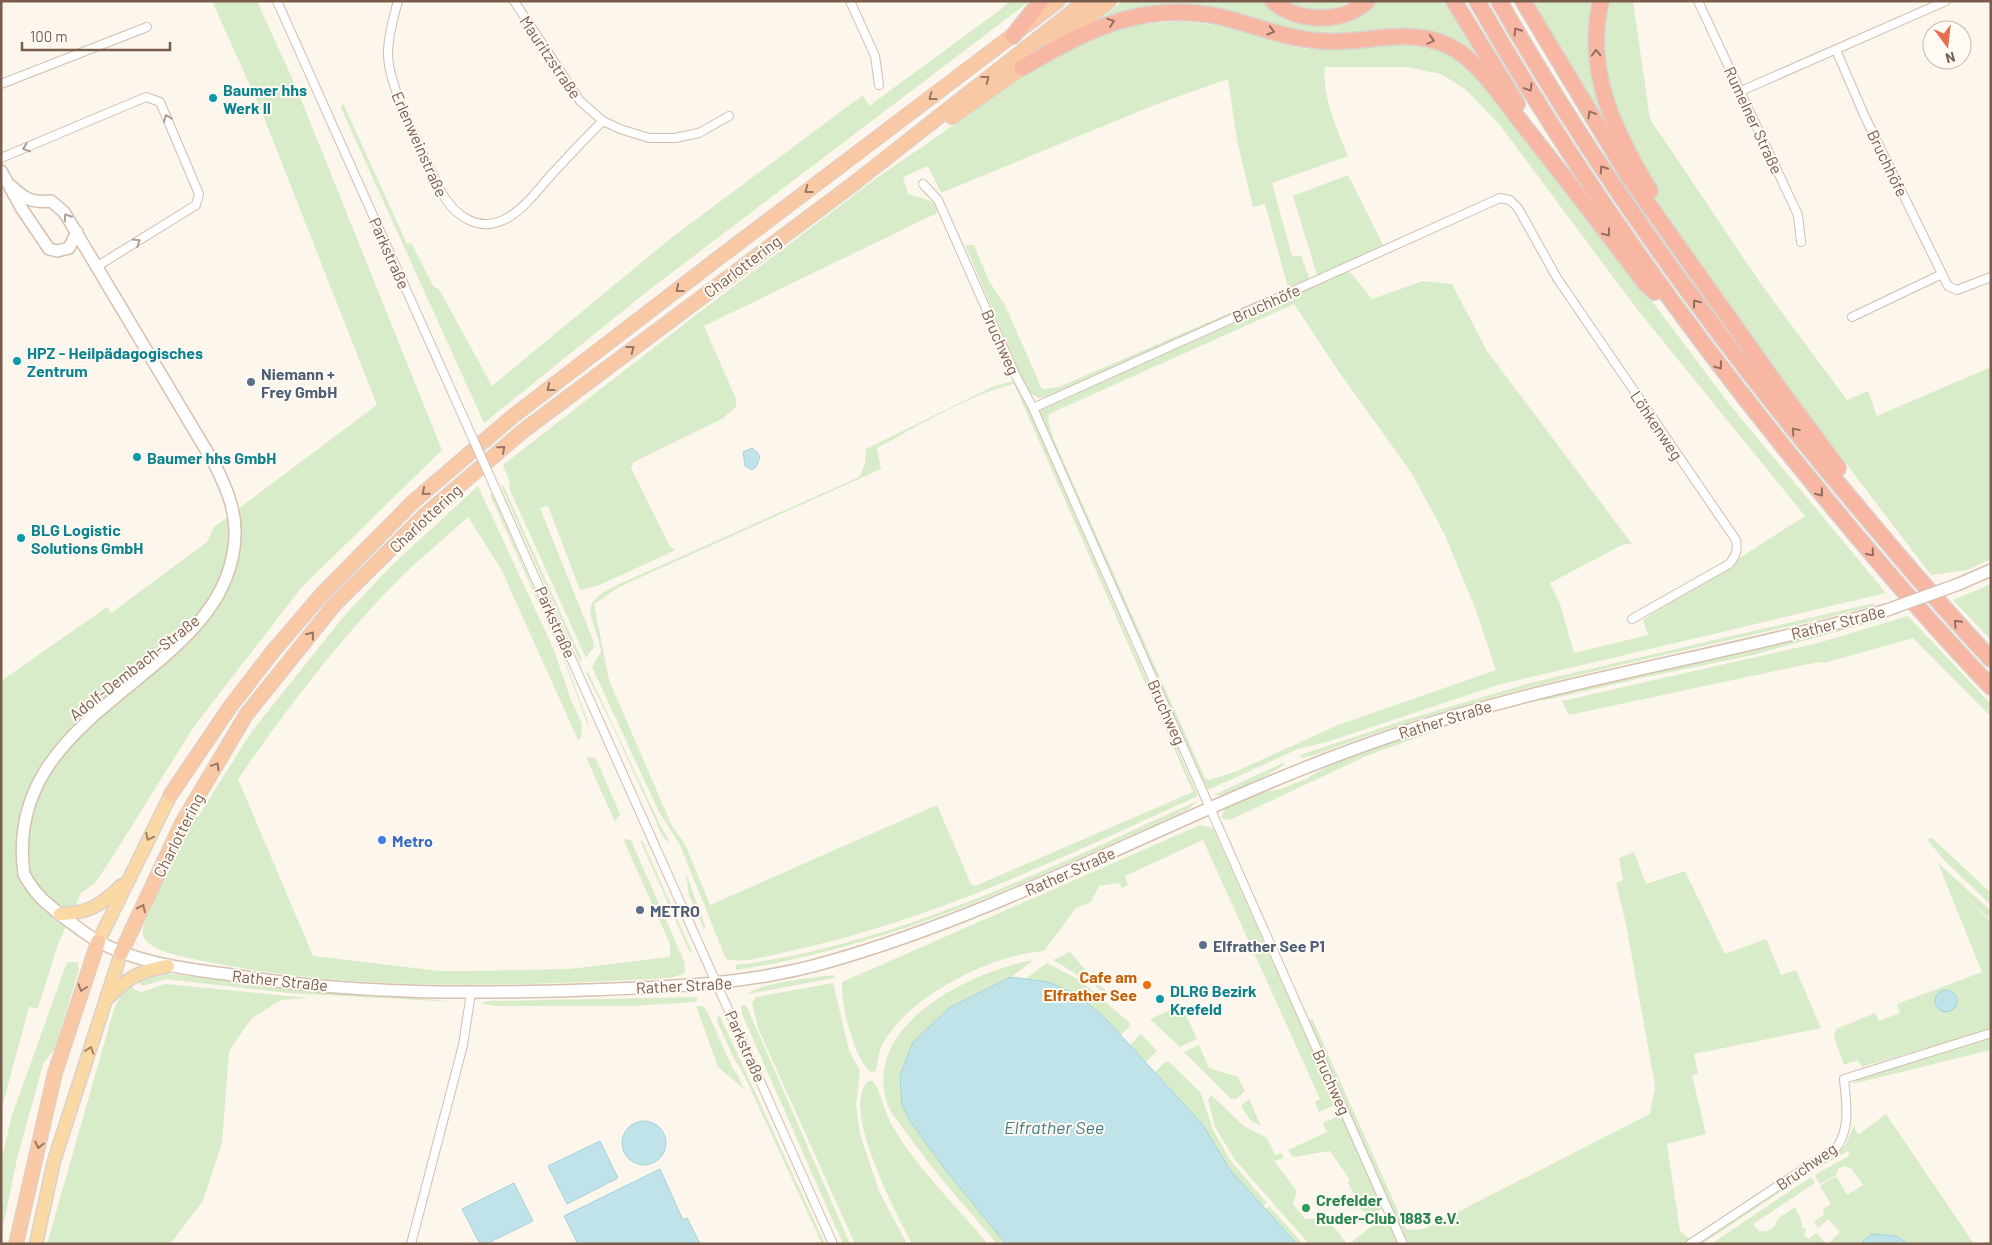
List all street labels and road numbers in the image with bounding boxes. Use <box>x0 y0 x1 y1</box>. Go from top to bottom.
street label: Mauritzstraße <box>516 12 586 102</box>
street label: Rumelner Straße <box>1721 63 1787 177</box>
street label: Erlenweinstraße <box>388 88 452 200</box>
street label: Bruchhöfe <box>1864 127 1912 199</box>
street label: Parkstraße <box>366 214 414 292</box>
street label: Charlottering <box>700 231 784 301</box>
street label: Bruchhöfe <box>1229 280 1303 326</box>
street label: Bruchweg <box>978 306 1024 378</box>
street label: Löhkenweg <box>1627 387 1687 463</box>
street label: Charlottering <box>385 480 465 556</box>
street label: Parkstraße <box>532 583 580 661</box>
street label: Rather Straße <box>1789 601 1887 643</box>
street label: Adolf-Dembach-Straße <box>65 610 203 724</box>
street label: Bruchweg <box>1144 676 1190 748</box>
street label: Rather Straße <box>1396 696 1494 742</box>
street label: Charlottering <box>149 790 207 880</box>
street label: Rather Straße <box>1022 843 1118 899</box>
street label: Rather Straße <box>231 966 329 994</box>
street label: Rather Straße <box>635 973 733 997</box>
street label: Parkstraße <box>722 1007 770 1085</box>
street label: Bruchweg <box>1309 1046 1355 1118</box>
street label: Bruchweg <box>1772 1138 1840 1194</box>

